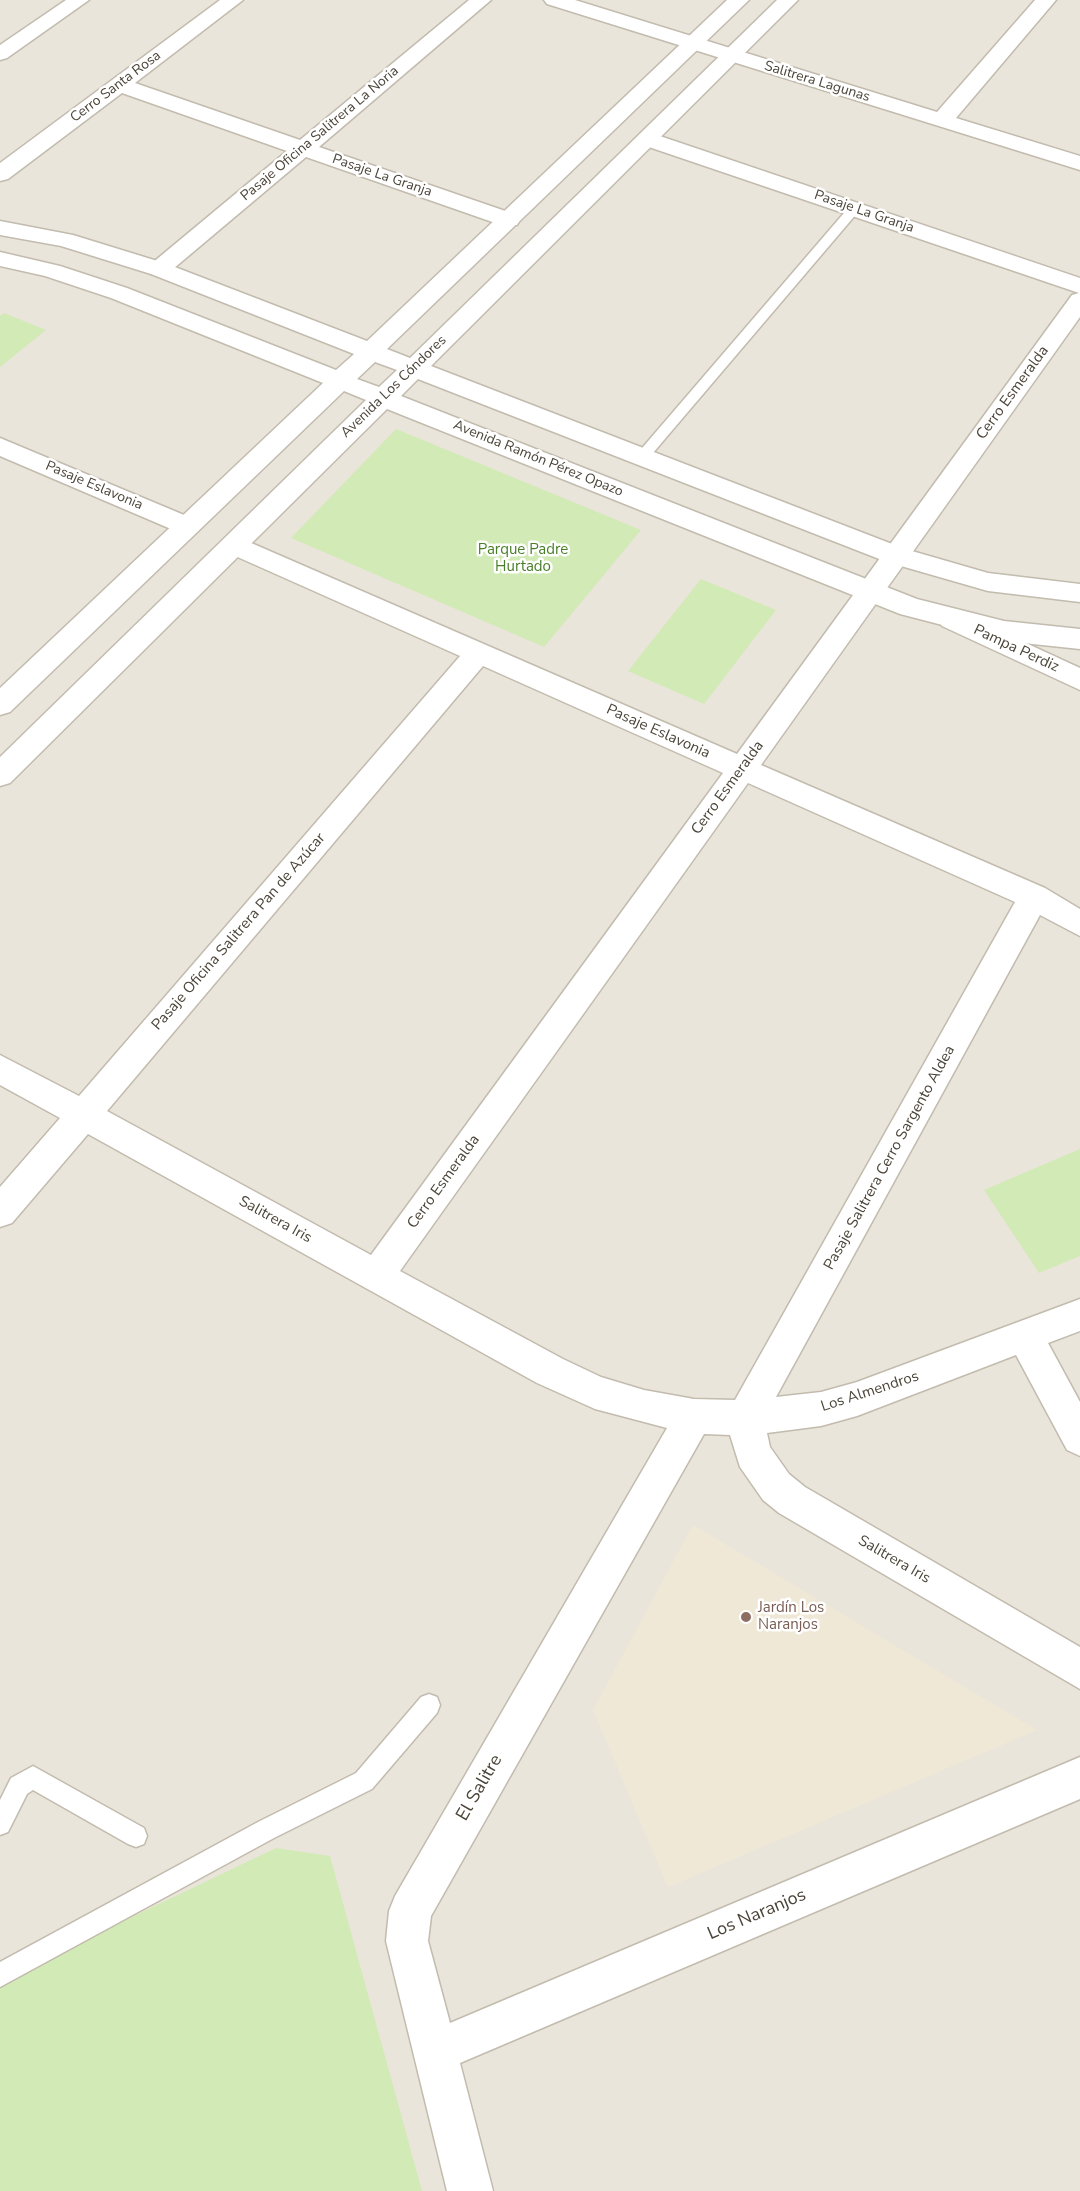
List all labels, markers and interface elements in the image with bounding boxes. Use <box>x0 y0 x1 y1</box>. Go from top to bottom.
street label: Cerro Santa Rosa <box>68 48 164 126</box>
street label: Salitrera Lagunas <box>762 58 872 106</box>
street label: Pasaje Oficina Salitrera La Noria <box>238 63 402 205</box>
street label: Pasaje La Granja <box>330 151 434 201</box>
street label: Pasaje La Granja <box>812 187 916 237</box>
street label: Avenida Los Cóndores <box>338 332 450 442</box>
street label: Cerro Esmeralda <box>973 343 1053 443</box>
street label: Avenida Ramón Pérez Opazo <box>451 417 625 501</box>
street label: Pasaje Eslavonia <box>43 458 145 514</box>
park label: Parque Padre Hurtado <box>478 541 568 576</box>
street label: Pampa Perdiz <box>970 621 1062 677</box>
street label: Pasaje Eslavonia <box>603 701 713 763</box>
street label: Cerro Esmeralda <box>688 738 768 838</box>
street label: Pasaje Oficina Salitrera Pan de Azúcar <box>148 830 330 1034</box>
street label: Pasaje Salitrera Cerro Sargento Aldea <box>821 1043 959 1273</box>
street label: Cerro Esmeralda <box>404 1132 484 1232</box>
street label: Salitrera Iris <box>235 1193 315 1247</box>
street label: Los Almendros <box>819 1368 921 1416</box>
street label: Salitrera Iris <box>855 1532 933 1588</box>
place label: Jardín Los Naranjos <box>758 1599 824 1634</box>
marker: Jardín Los Naranjos <box>739 1610 753 1624</box>
street label: El Salitre <box>452 1751 508 1825</box>
street label: Los Naranjos <box>705 1885 809 1945</box>

